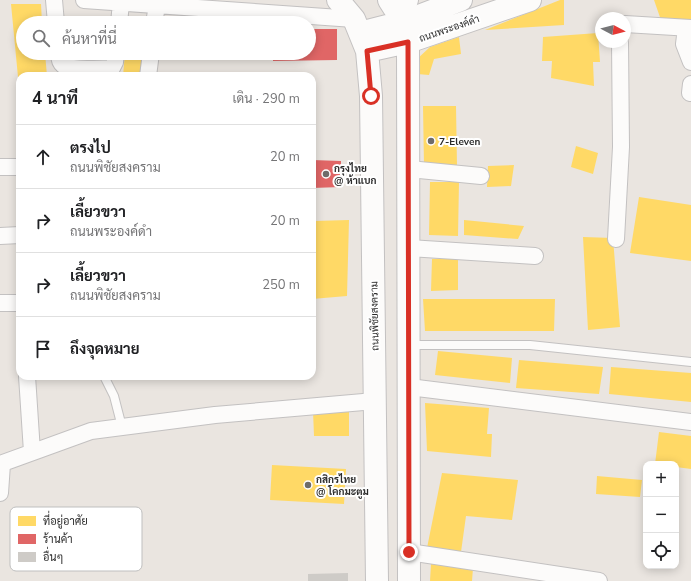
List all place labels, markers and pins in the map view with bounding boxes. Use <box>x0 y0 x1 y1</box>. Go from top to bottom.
place label: 7-Eleven <box>439 135 480 149</box>
marker: 7-Eleven <box>426 136 436 146</box>
place label: กรุงไทย @ ห้าแบก <box>334 162 376 188</box>
marker: กรุงไทย @ ห้าแบก <box>321 169 331 179</box>
place label: กสิกรไทย @ โคกมะตูม <box>316 473 369 499</box>
marker: กสิกรไทย @ โคกมะตูม <box>303 480 313 490</box>

